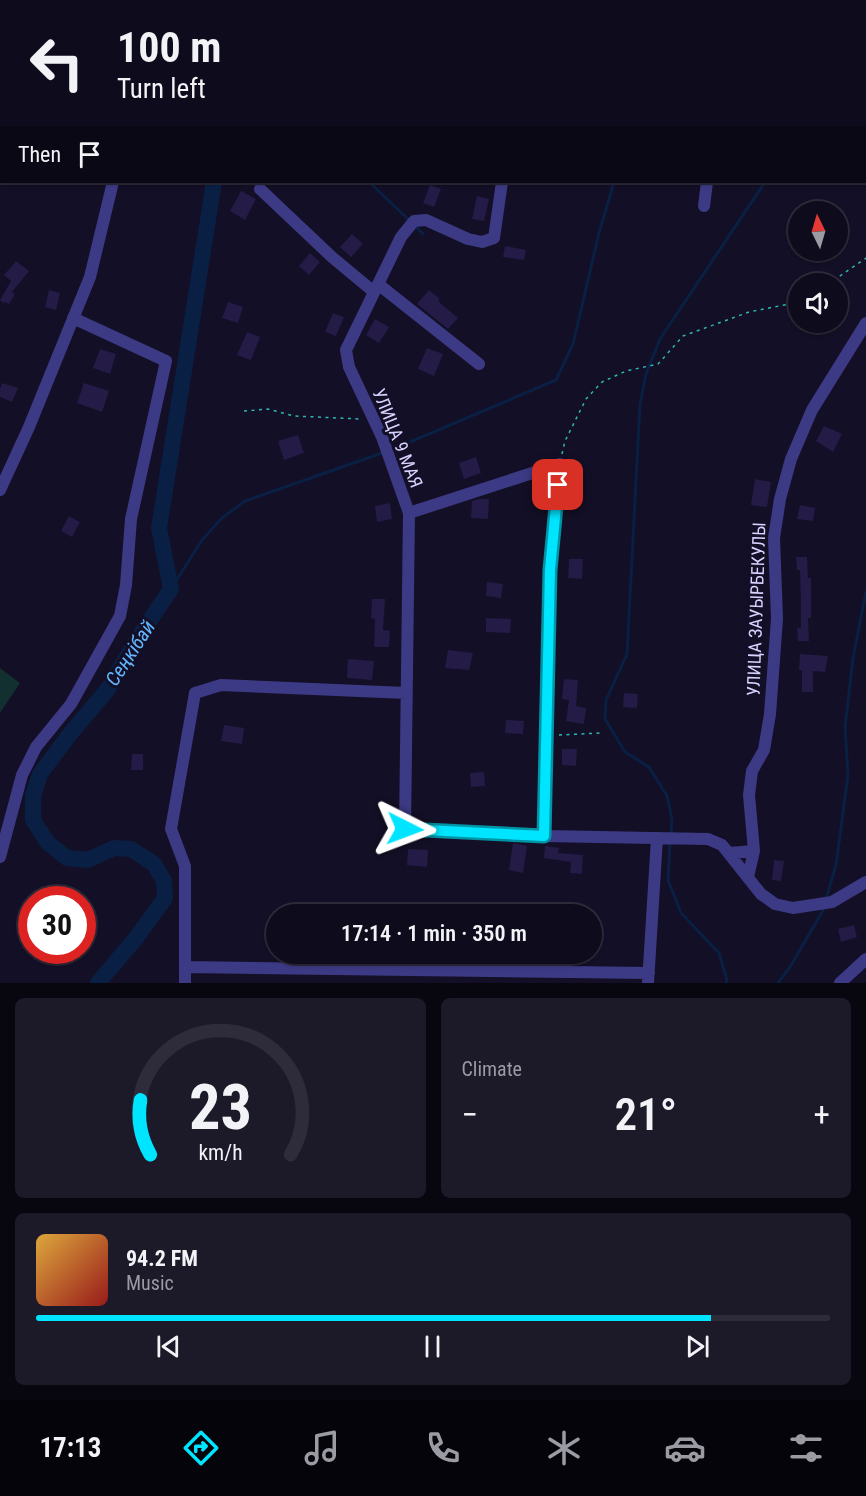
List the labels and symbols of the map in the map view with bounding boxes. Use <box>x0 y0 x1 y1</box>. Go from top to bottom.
north arrow <box>788 201 848 261</box>
street label: УЛИЦА 9 МАЯ <box>369 385 427 491</box>
pin <box>532 459 583 510</box>
street label: УЛИЦА ЗАУЫРБЕКУЛЫ <box>742 522 770 696</box>
water label: Сеңкібай <box>100 616 160 690</box>
position arrow <box>373 797 437 861</box>
speed limit sign: 30 <box>18 886 96 964</box>

